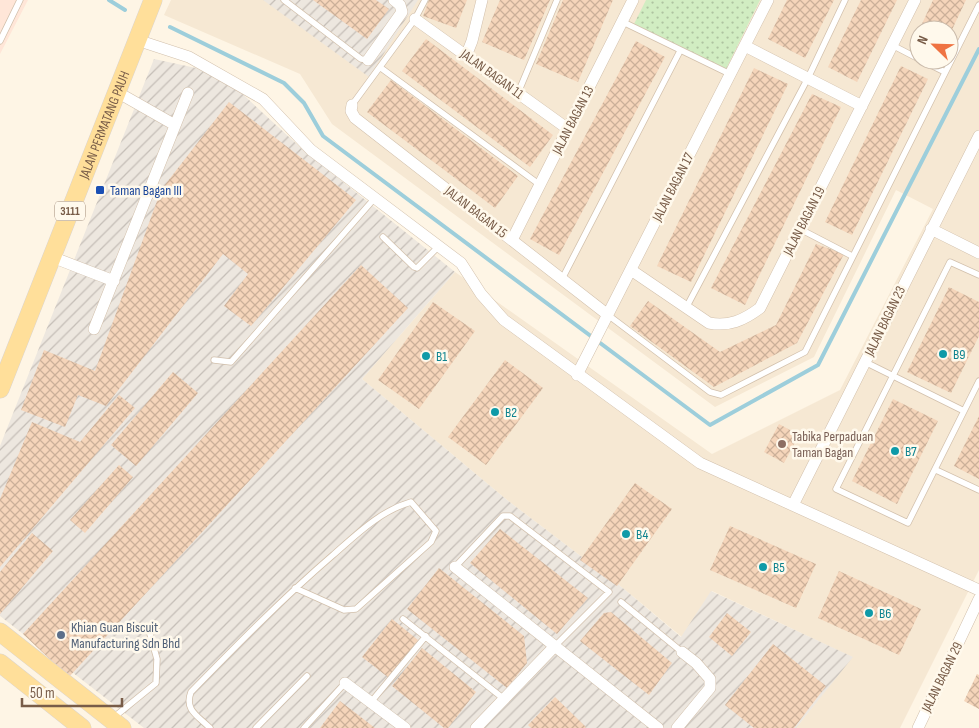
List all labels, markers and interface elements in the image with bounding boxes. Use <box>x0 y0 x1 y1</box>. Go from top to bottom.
north arrow <box>909 20 959 70</box>
text: N <box>913 33 932 47</box>
street label: JALAN BAGAN 11 <box>456 45 527 103</box>
street label: JALAN PERMATANG PAUH <box>75 68 133 182</box>
street label: JALAN BAGAN 13 <box>548 83 598 158</box>
street label: JALAN BAGAN 17 <box>648 150 698 225</box>
place label: Taman Bagan III <box>110 182 182 199</box>
street label: JALAN BAGAN 15 <box>441 182 511 242</box>
marker: Taman Bagan III <box>94 184 106 196</box>
street label: JALAN BAGAN 19 <box>779 184 829 259</box>
road number: 3111 <box>55 202 85 220</box>
street label: JALAN BAGAN 23 <box>860 283 909 360</box>
place label: B9 <box>953 346 965 363</box>
place label: B1 <box>436 348 447 365</box>
marker: B9 <box>937 348 949 360</box>
marker: B1 <box>420 350 432 362</box>
place label: B2 <box>505 404 517 421</box>
marker: B2 <box>489 406 501 418</box>
place label: Tabika Perpaduan Taman Bagan <box>792 428 873 461</box>
marker: Tabika Perpaduan Taman Bagan <box>776 438 788 450</box>
place label: B7 <box>905 443 917 460</box>
marker: B7 <box>889 445 901 457</box>
place label: B4 <box>636 526 648 543</box>
marker: B4 <box>620 528 632 540</box>
place label: B5 <box>773 559 785 576</box>
marker: B5 <box>757 561 769 573</box>
place label: B6 <box>879 605 891 622</box>
marker: B6 <box>863 607 875 619</box>
place label: Khian Guan Biscuit Manufacturing Sdn Bhd <box>71 619 180 652</box>
marker: Khian Guan Biscuit Manufacturing Sdn Bhd <box>55 629 67 641</box>
street label: JALAN BAGAN 29 <box>917 639 966 716</box>
scale bar <box>22 676 122 708</box>
text: 50 m <box>30 684 55 703</box>

